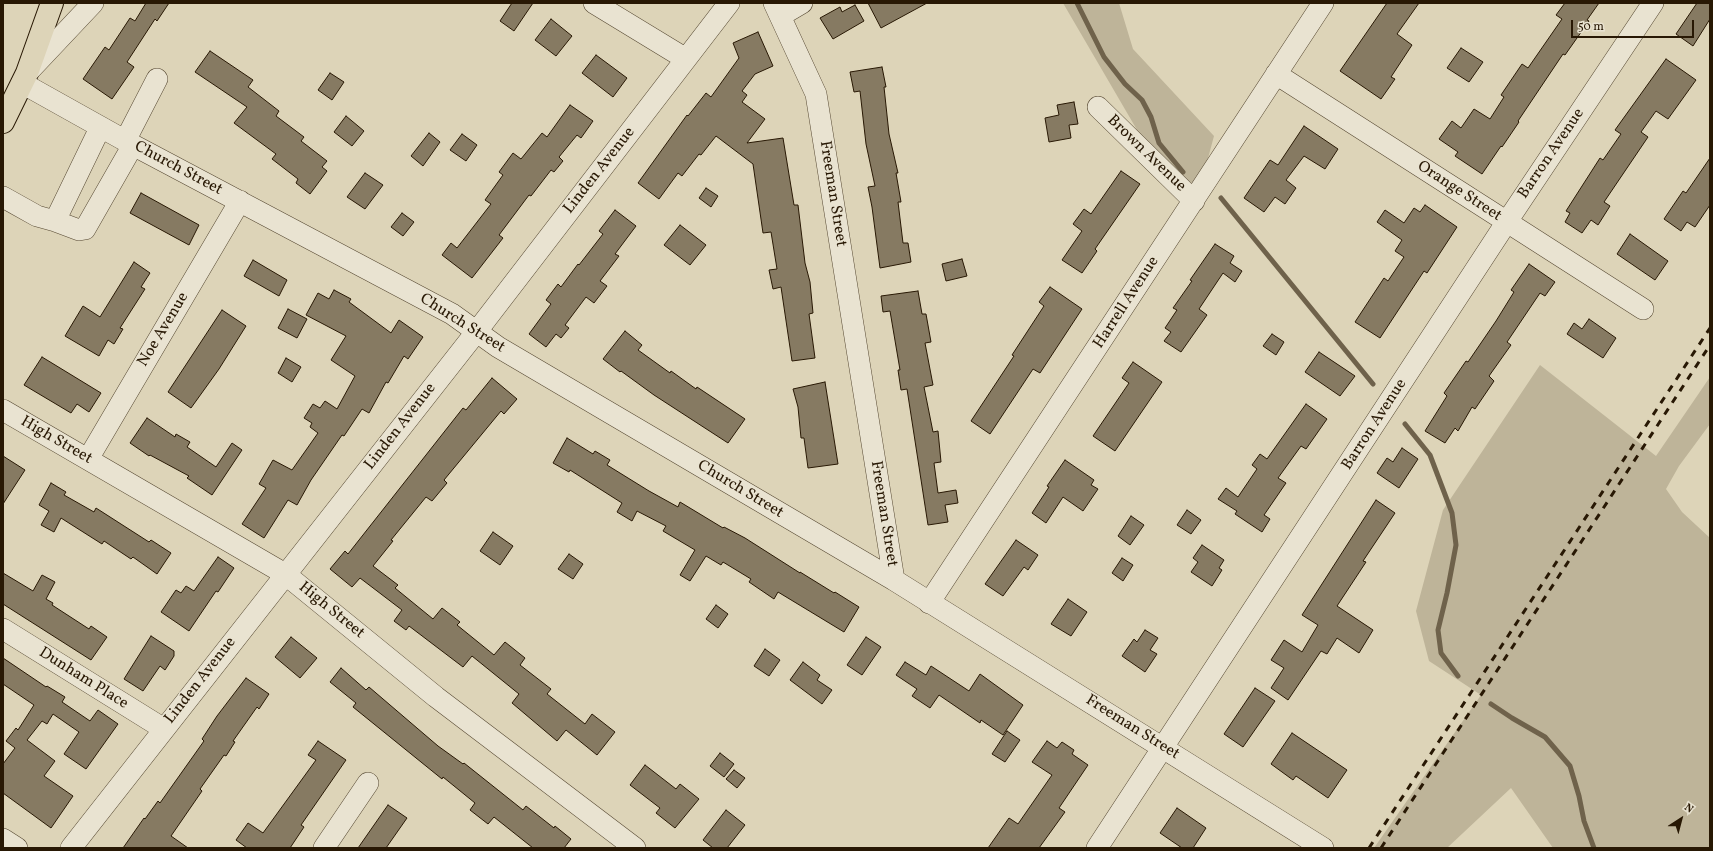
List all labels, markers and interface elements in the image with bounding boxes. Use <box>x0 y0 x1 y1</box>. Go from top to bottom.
scale bar <box>1573 12 1696 38</box>
text: 50 m <box>1578 19 1604 35</box>
street label: Barron Avenue <box>1515 105 1589 203</box>
street label: Brown Avenue <box>1102 111 1190 197</box>
street label: Linden Avenue <box>560 124 640 218</box>
street label: Church Street <box>131 138 225 200</box>
street label: Freeman Street <box>814 140 850 248</box>
street label: Orange Street <box>1413 158 1505 226</box>
street label: Harrell Avenue <box>1090 253 1164 353</box>
street label: Noe Avenue <box>134 289 194 371</box>
street label: Church Street <box>416 290 508 358</box>
street label: Barron Avenue <box>1338 376 1412 474</box>
street label: Linden Avenue <box>361 380 441 474</box>
street label: High Street <box>17 413 95 469</box>
street label: Church Street <box>693 457 787 523</box>
street label: Freeman Street <box>865 460 901 568</box>
street label: High Street <box>294 578 368 644</box>
street label: Linden Avenue <box>161 634 241 728</box>
street label: Dunham Place <box>35 644 131 714</box>
street label: Freeman Street <box>1081 691 1183 765</box>
north arrow <box>1661 799 1701 839</box>
text: N <box>1681 800 1696 817</box>

